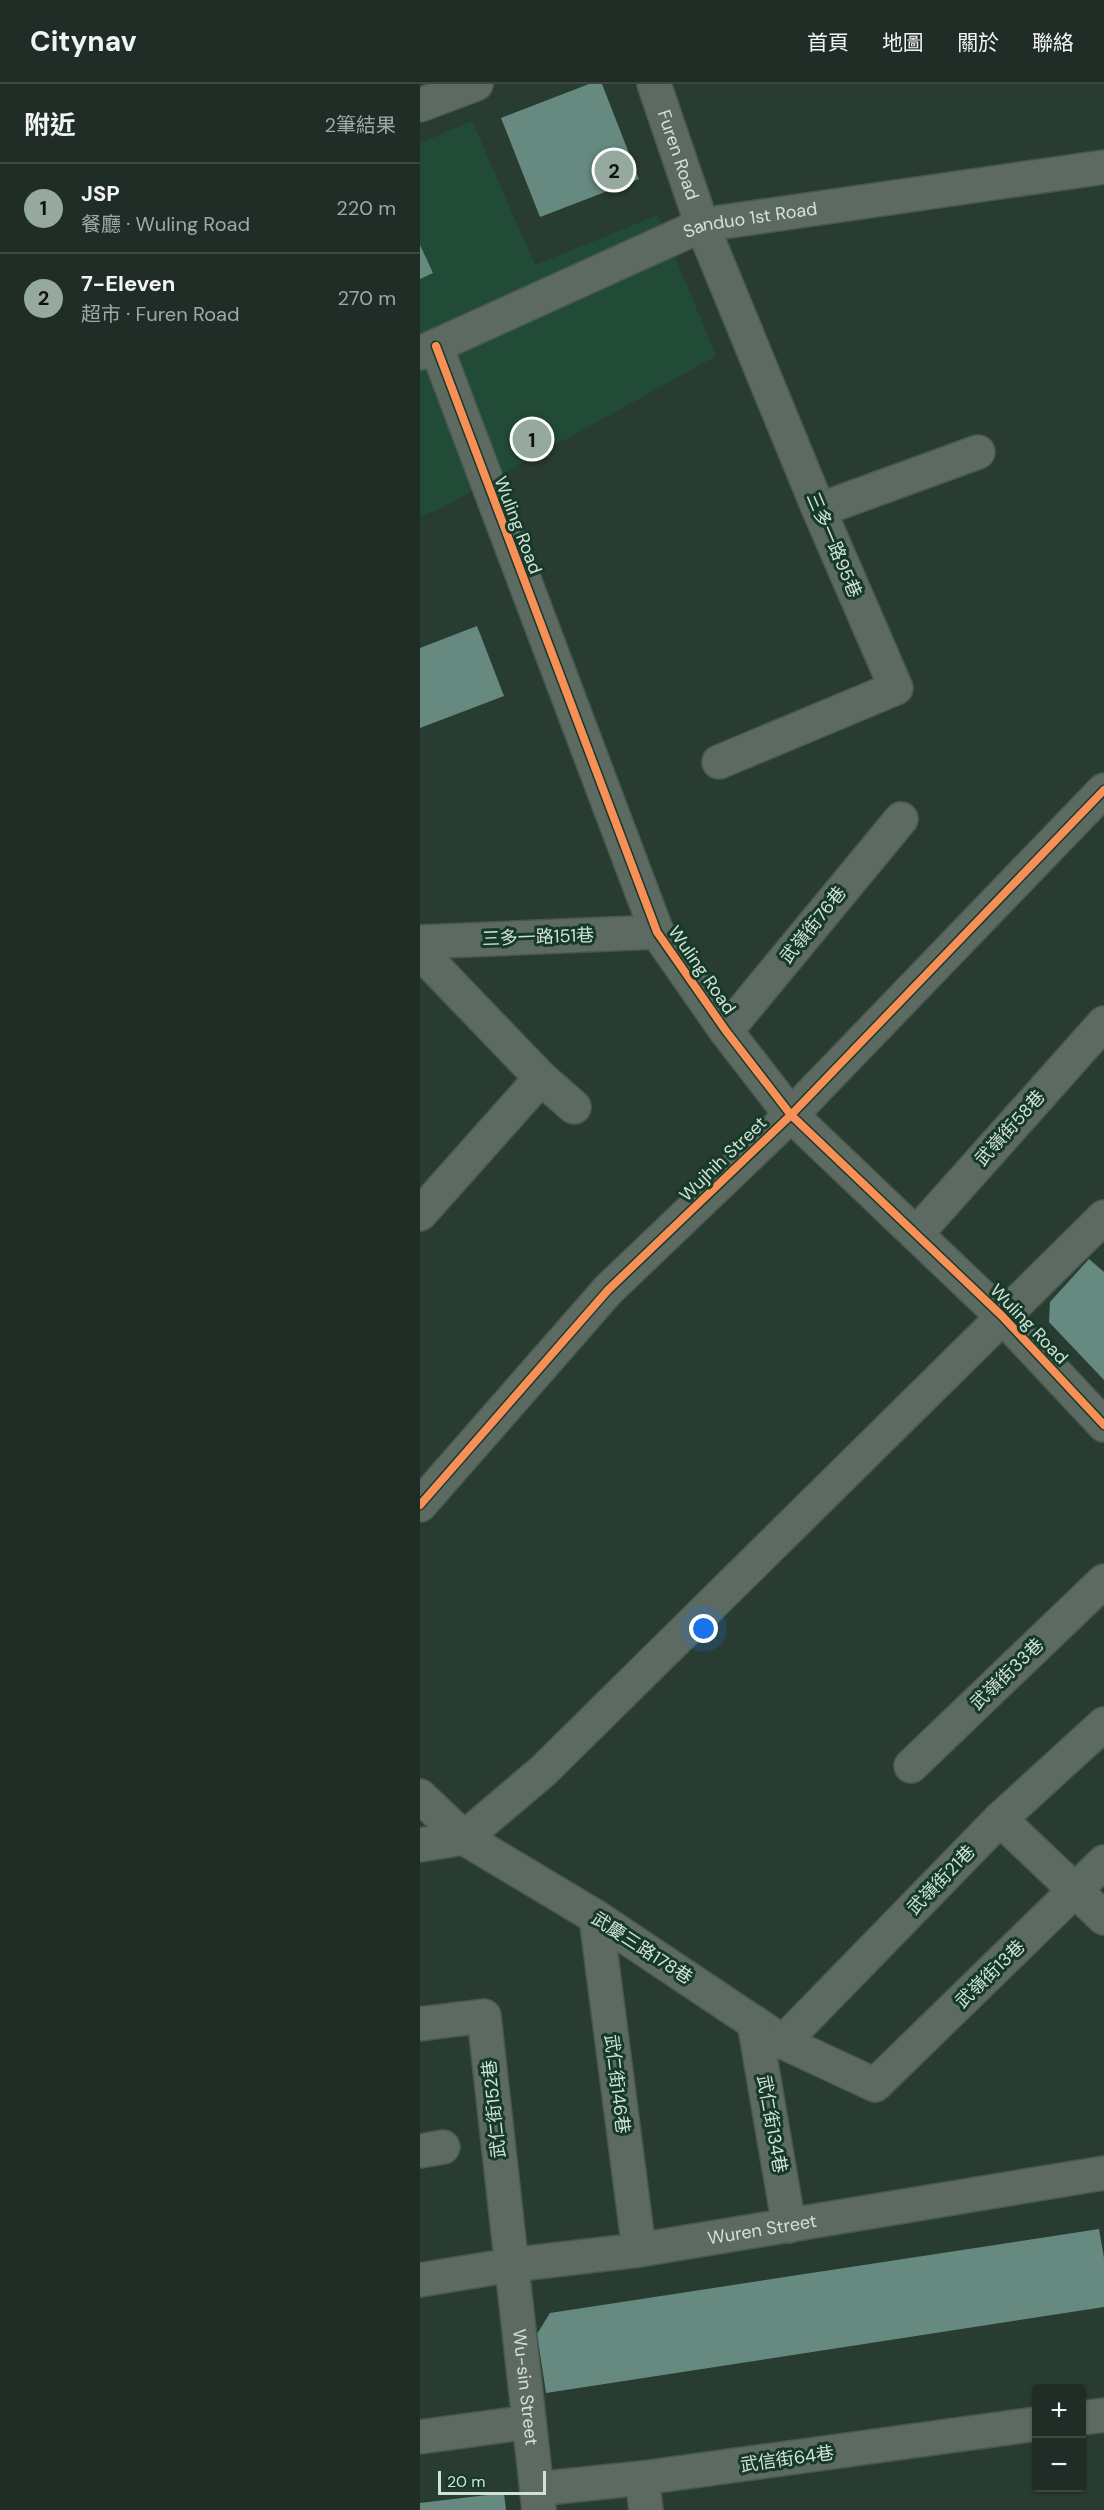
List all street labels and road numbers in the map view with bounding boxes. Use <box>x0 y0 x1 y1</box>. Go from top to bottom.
street label: Furen Road <box>652 107 705 203</box>
street label: Sanduo 1st Road <box>679 197 819 244</box>
street label: Wuling Road <box>488 473 548 577</box>
street label: 三多一路95巷 <box>801 489 867 601</box>
street label: 武嶺街76巷 <box>775 882 851 968</box>
street label: Wuling Road <box>663 921 741 1019</box>
street label: 三多一路151巷 <box>482 923 594 951</box>
street label: 武嶺街58巷 <box>970 1085 1050 1171</box>
street label: Wujhih Street <box>674 1111 772 1207</box>
street label: Wuling Road <box>985 1279 1073 1369</box>
street label: 武嶺街33巷 <box>965 1633 1049 1715</box>
street label: 武嶺街21巷 <box>902 1840 980 1920</box>
street label: 武慶三路178巷 <box>587 1906 697 1990</box>
street label: 武嶺街13巷 <box>950 1935 1030 2013</box>
street label: 武仁街146巷 <box>599 2033 635 2135</box>
street label: 武仁街152巷 <box>477 2059 511 2159</box>
street label: 武仁街134巷 <box>752 2073 792 2175</box>
street label: Wuren Street <box>706 2209 819 2250</box>
street label: Wu-sin Street <box>507 2328 544 2447</box>
street label: 武信街64巷 <box>739 2441 835 2477</box>

